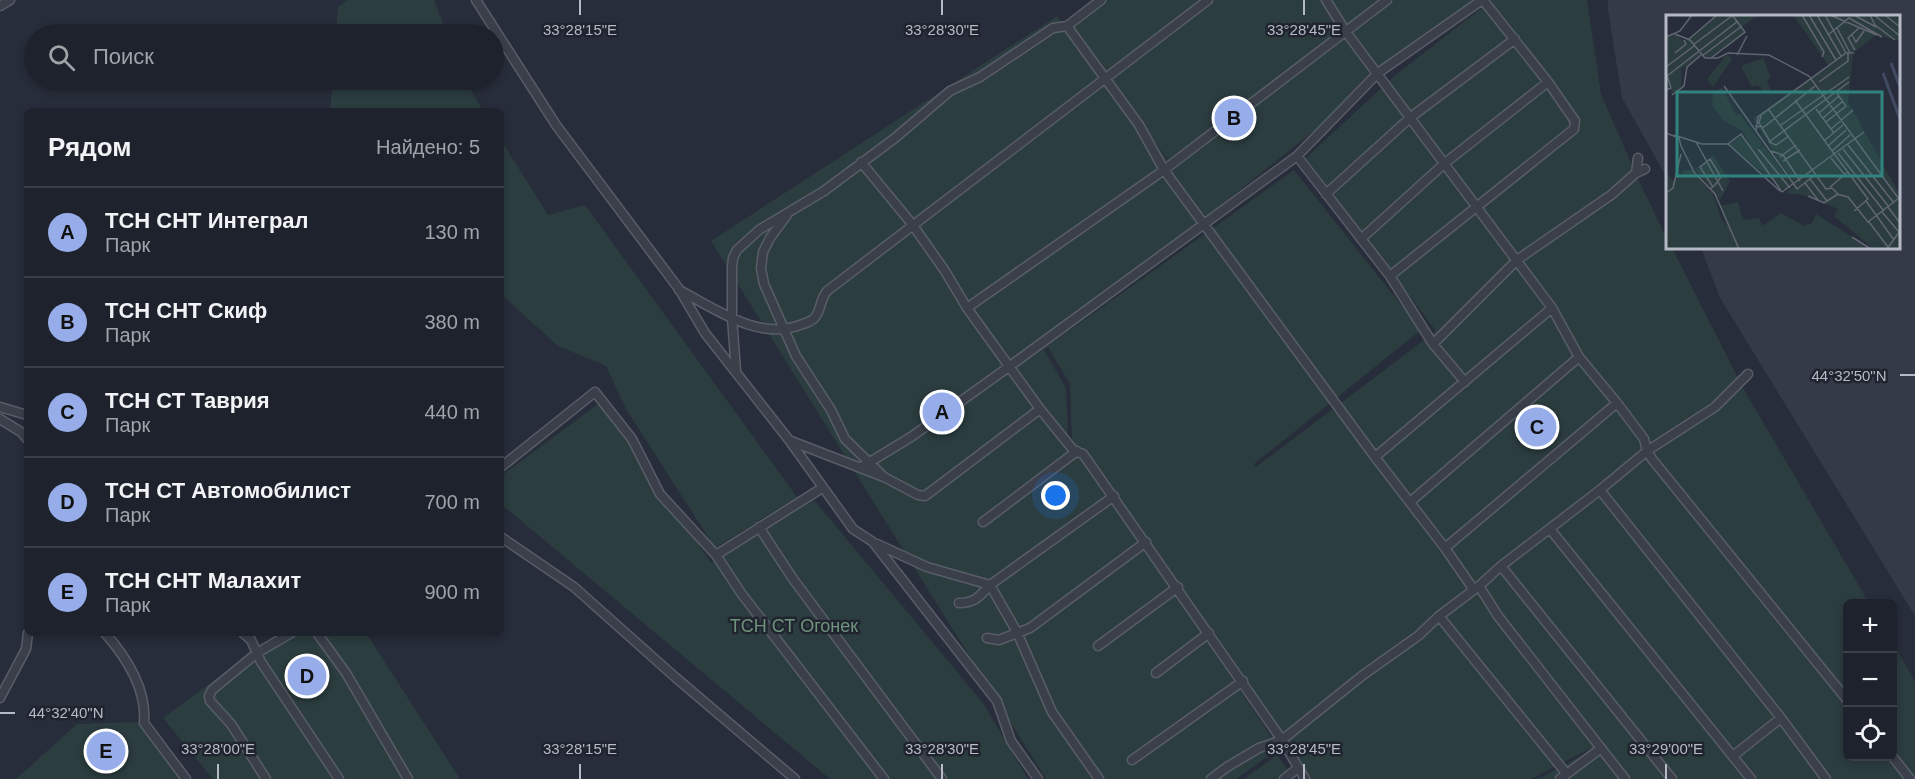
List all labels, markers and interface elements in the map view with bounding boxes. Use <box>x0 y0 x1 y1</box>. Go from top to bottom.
inset map <box>1666 15 1900 249</box>
text: 33°28'15"E <box>543 21 617 38</box>
text: 33°28'30"E <box>905 21 979 38</box>
text: 33°28'45"E <box>1267 21 1341 38</box>
search box <box>24 24 504 90</box>
icon: search <box>45 41 78 74</box>
text: Поиск <box>93 44 154 69</box>
pin: B <box>1214 96 1254 140</box>
text: Рядом <box>48 132 131 162</box>
text: Найдено: 5 <box>376 136 480 158</box>
text: ТСН СНТ Интеграл <box>105 208 309 233</box>
text: A <box>60 221 75 243</box>
text: 130 m <box>424 221 480 243</box>
text: Парк <box>105 234 150 256</box>
text: ТСН СНТ Скиф <box>105 298 267 323</box>
text: B <box>60 311 75 333</box>
text: 380 m <box>424 311 480 333</box>
text: Парк <box>105 324 150 346</box>
text: 44°32'50"N <box>1811 367 1887 384</box>
text: ТСН СТ Таврия <box>105 388 270 413</box>
pin: A <box>922 390 962 434</box>
text: C <box>60 401 75 423</box>
text: 440 m <box>424 401 480 423</box>
pin: C <box>1518 404 1556 450</box>
text: Парк <box>105 414 150 436</box>
text: ТСН СТ Автомобилист <box>105 478 351 503</box>
your location <box>1041 481 1070 510</box>
text: D <box>60 491 75 513</box>
text: 700 m <box>424 491 480 513</box>
text: Парк <box>105 504 150 526</box>
text: ТСН СНТ Малахит <box>105 568 301 593</box>
text: E <box>61 581 74 603</box>
text: 900 m <box>424 581 480 603</box>
text: Парк <box>105 594 150 616</box>
map controls <box>1843 599 1897 761</box>
button: + <box>1843 599 1897 653</box>
park label: ТСН СТ Огонек <box>730 616 858 636</box>
button: − <box>1843 653 1897 707</box>
pin: D <box>288 654 326 698</box>
text: 44°32'40"N <box>28 704 104 721</box>
button: locate <box>1843 707 1897 761</box>
pin: E <box>86 728 126 774</box>
text: 33°28'00"E <box>181 740 255 757</box>
text: 33°28'15"E <box>543 740 617 757</box>
text: 33°28'30"E <box>905 740 979 757</box>
text: 33°28'45"E <box>1267 740 1341 757</box>
text: 33°29'00"E <box>1629 740 1703 757</box>

